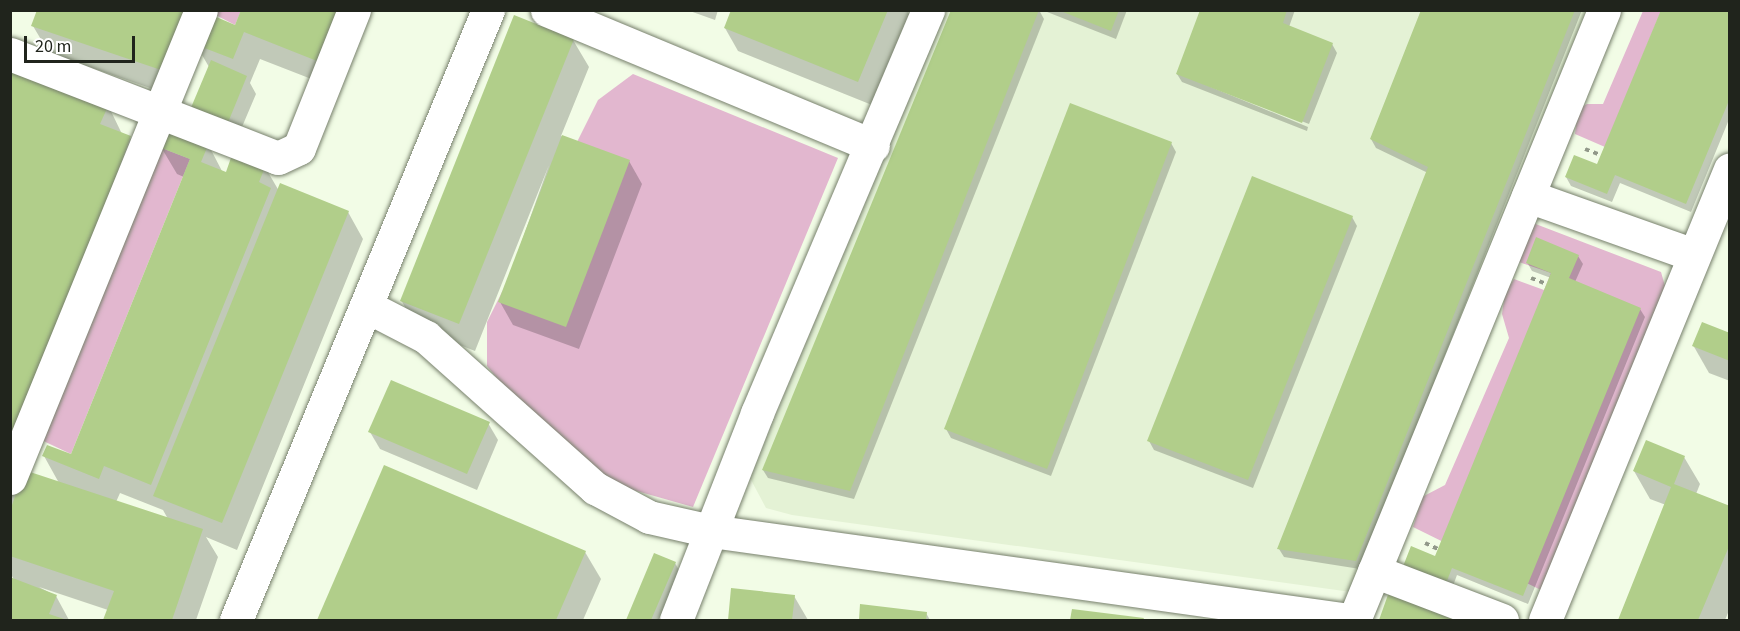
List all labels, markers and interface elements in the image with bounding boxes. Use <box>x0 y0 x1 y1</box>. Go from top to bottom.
scale bar <box>27 24 138 62</box>
text: 20 m <box>35 34 71 59</box>

